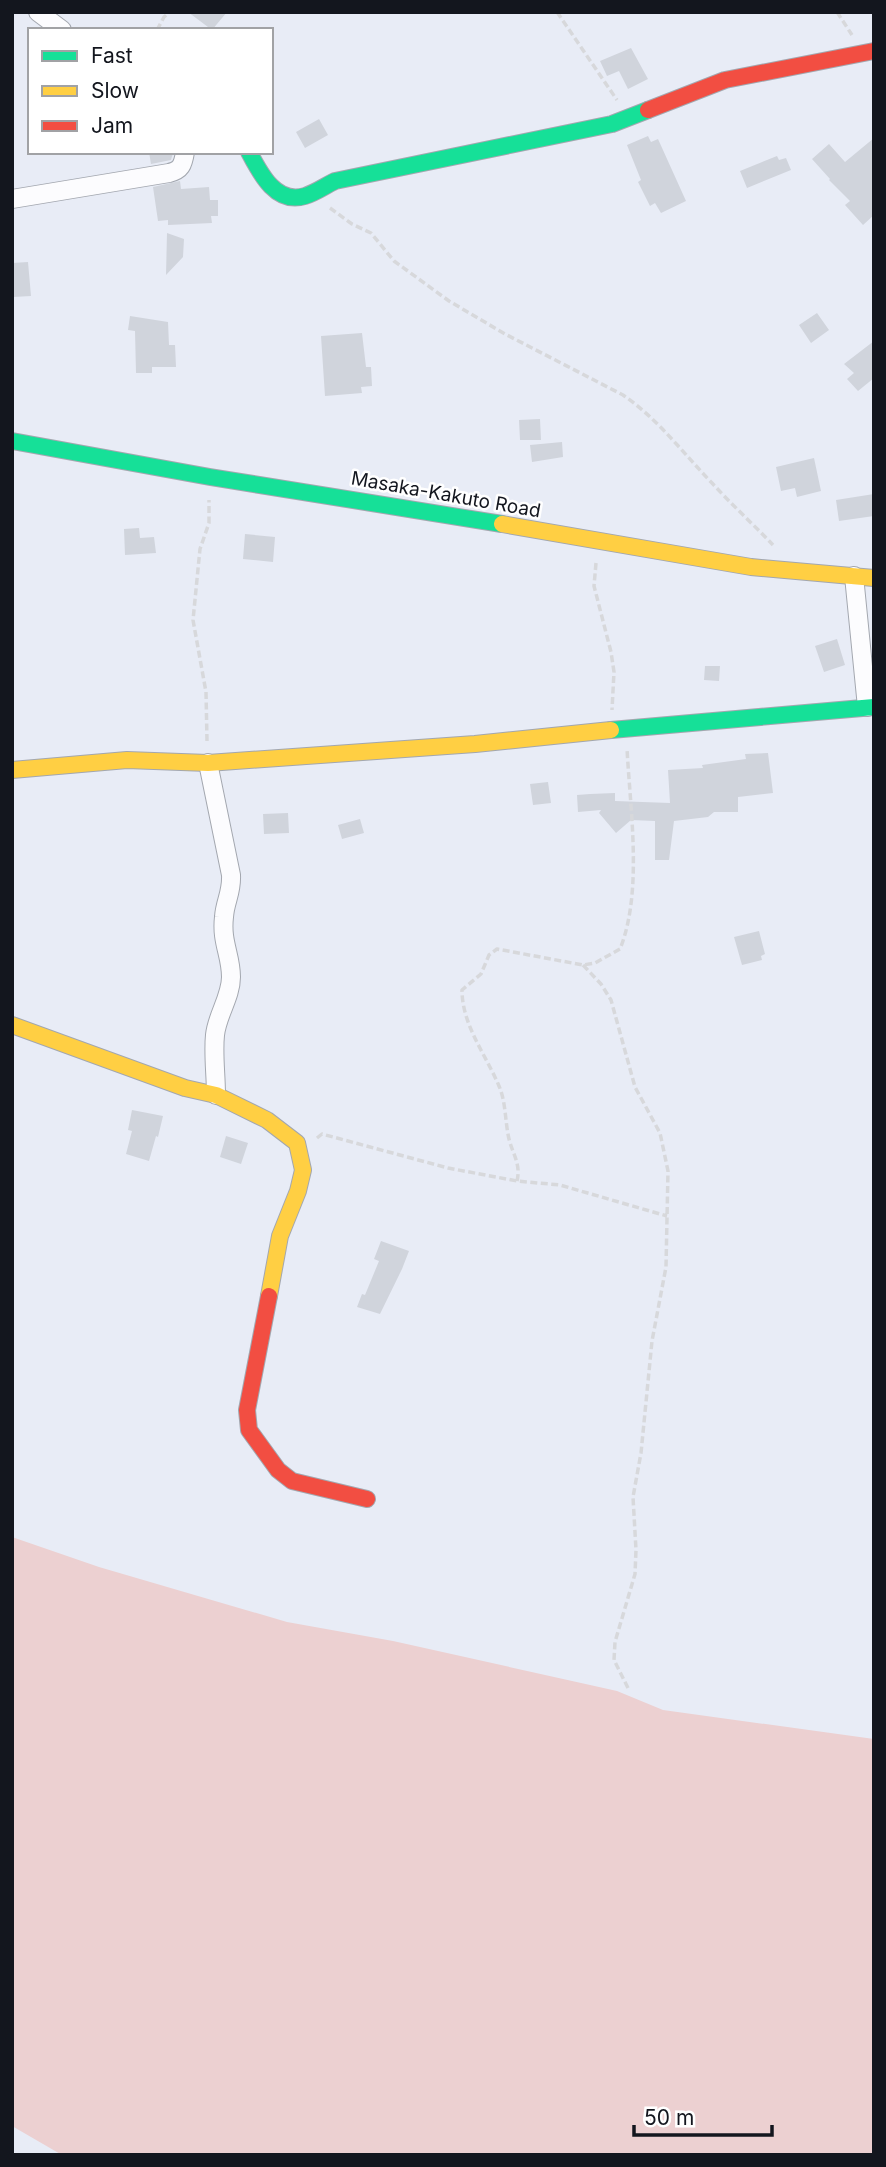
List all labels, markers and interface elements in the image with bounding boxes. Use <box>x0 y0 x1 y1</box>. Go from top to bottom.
legend <box>28 28 273 154</box>
text: Fast <box>91 43 133 68</box>
text: Slow <box>91 78 139 103</box>
text: Jam <box>91 113 133 138</box>
street label: Masaka-Kakuto Road <box>349 466 542 522</box>
scale bar <box>634 2094 772 2138</box>
text: 50 m <box>644 2105 694 2130</box>

